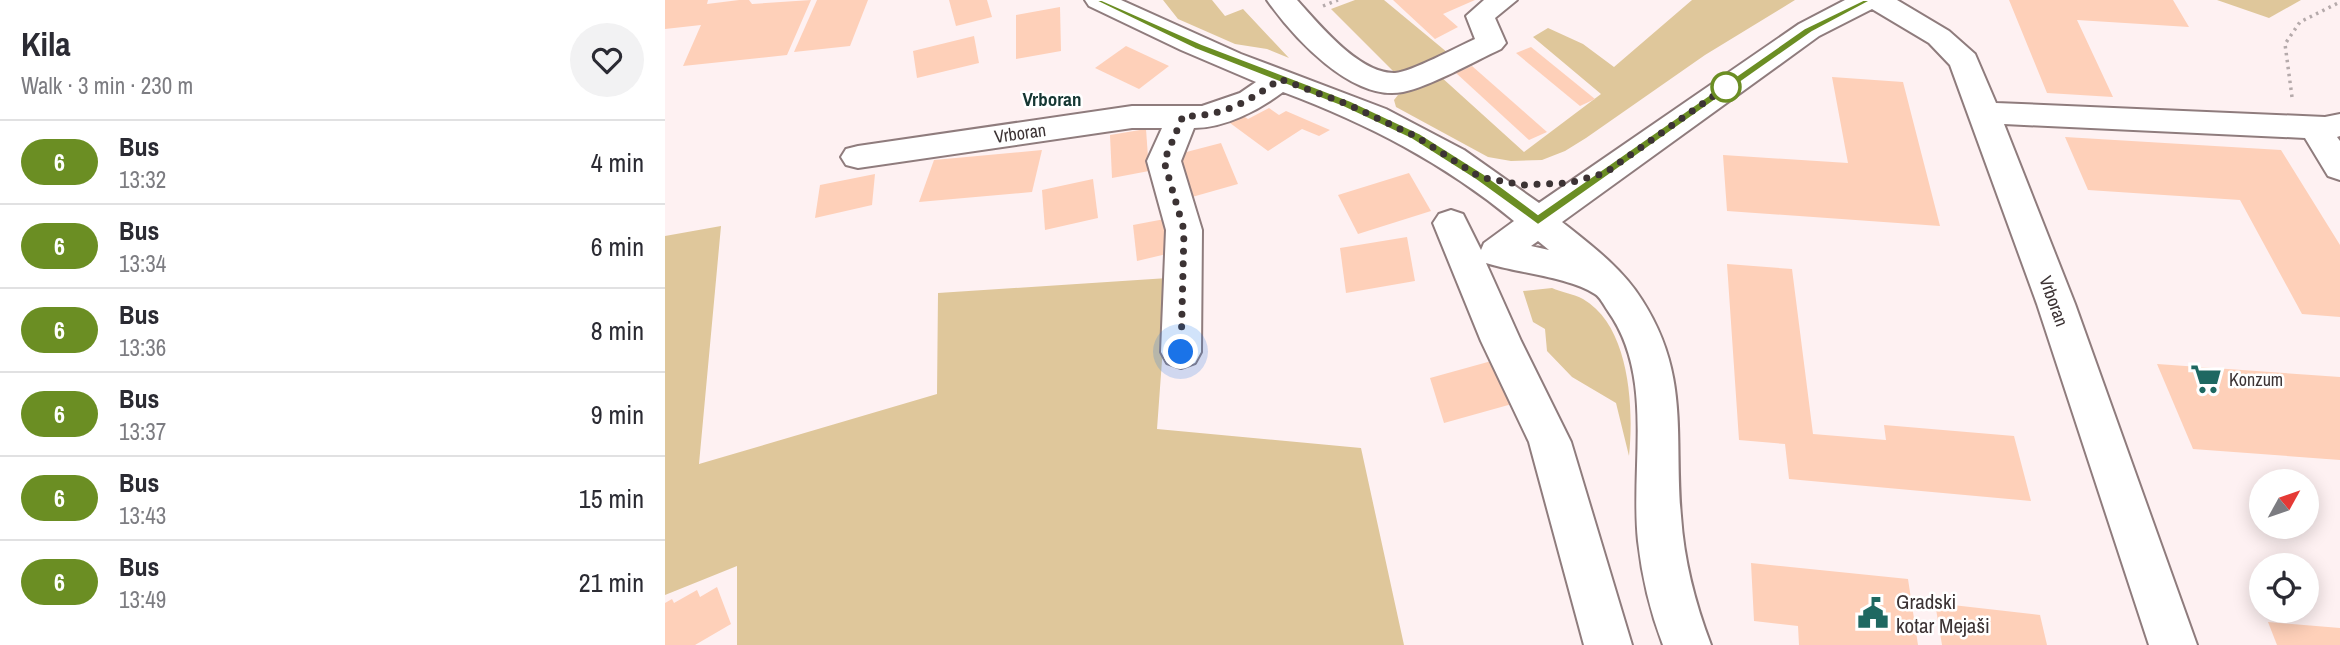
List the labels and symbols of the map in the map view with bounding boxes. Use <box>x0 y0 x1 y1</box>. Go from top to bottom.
unlabelled marker <box>1711 72 1741 102</box>
district label: Vrboran <box>1023 86 1081 112</box>
street label: Vrboran <box>993 117 1047 149</box>
street label: Vrboran <box>2033 272 2075 330</box>
your location <box>1163 334 1198 369</box>
supermarket icon: Konzum <box>2189 362 2223 396</box>
place label: Konzum <box>2229 367 2283 392</box>
north arrow <box>2249 469 2319 539</box>
place label: Gradski kotar Mejaši <box>1896 587 1990 640</box>
public building icon: Gradski kotar Mejaši <box>1856 596 1890 630</box>

